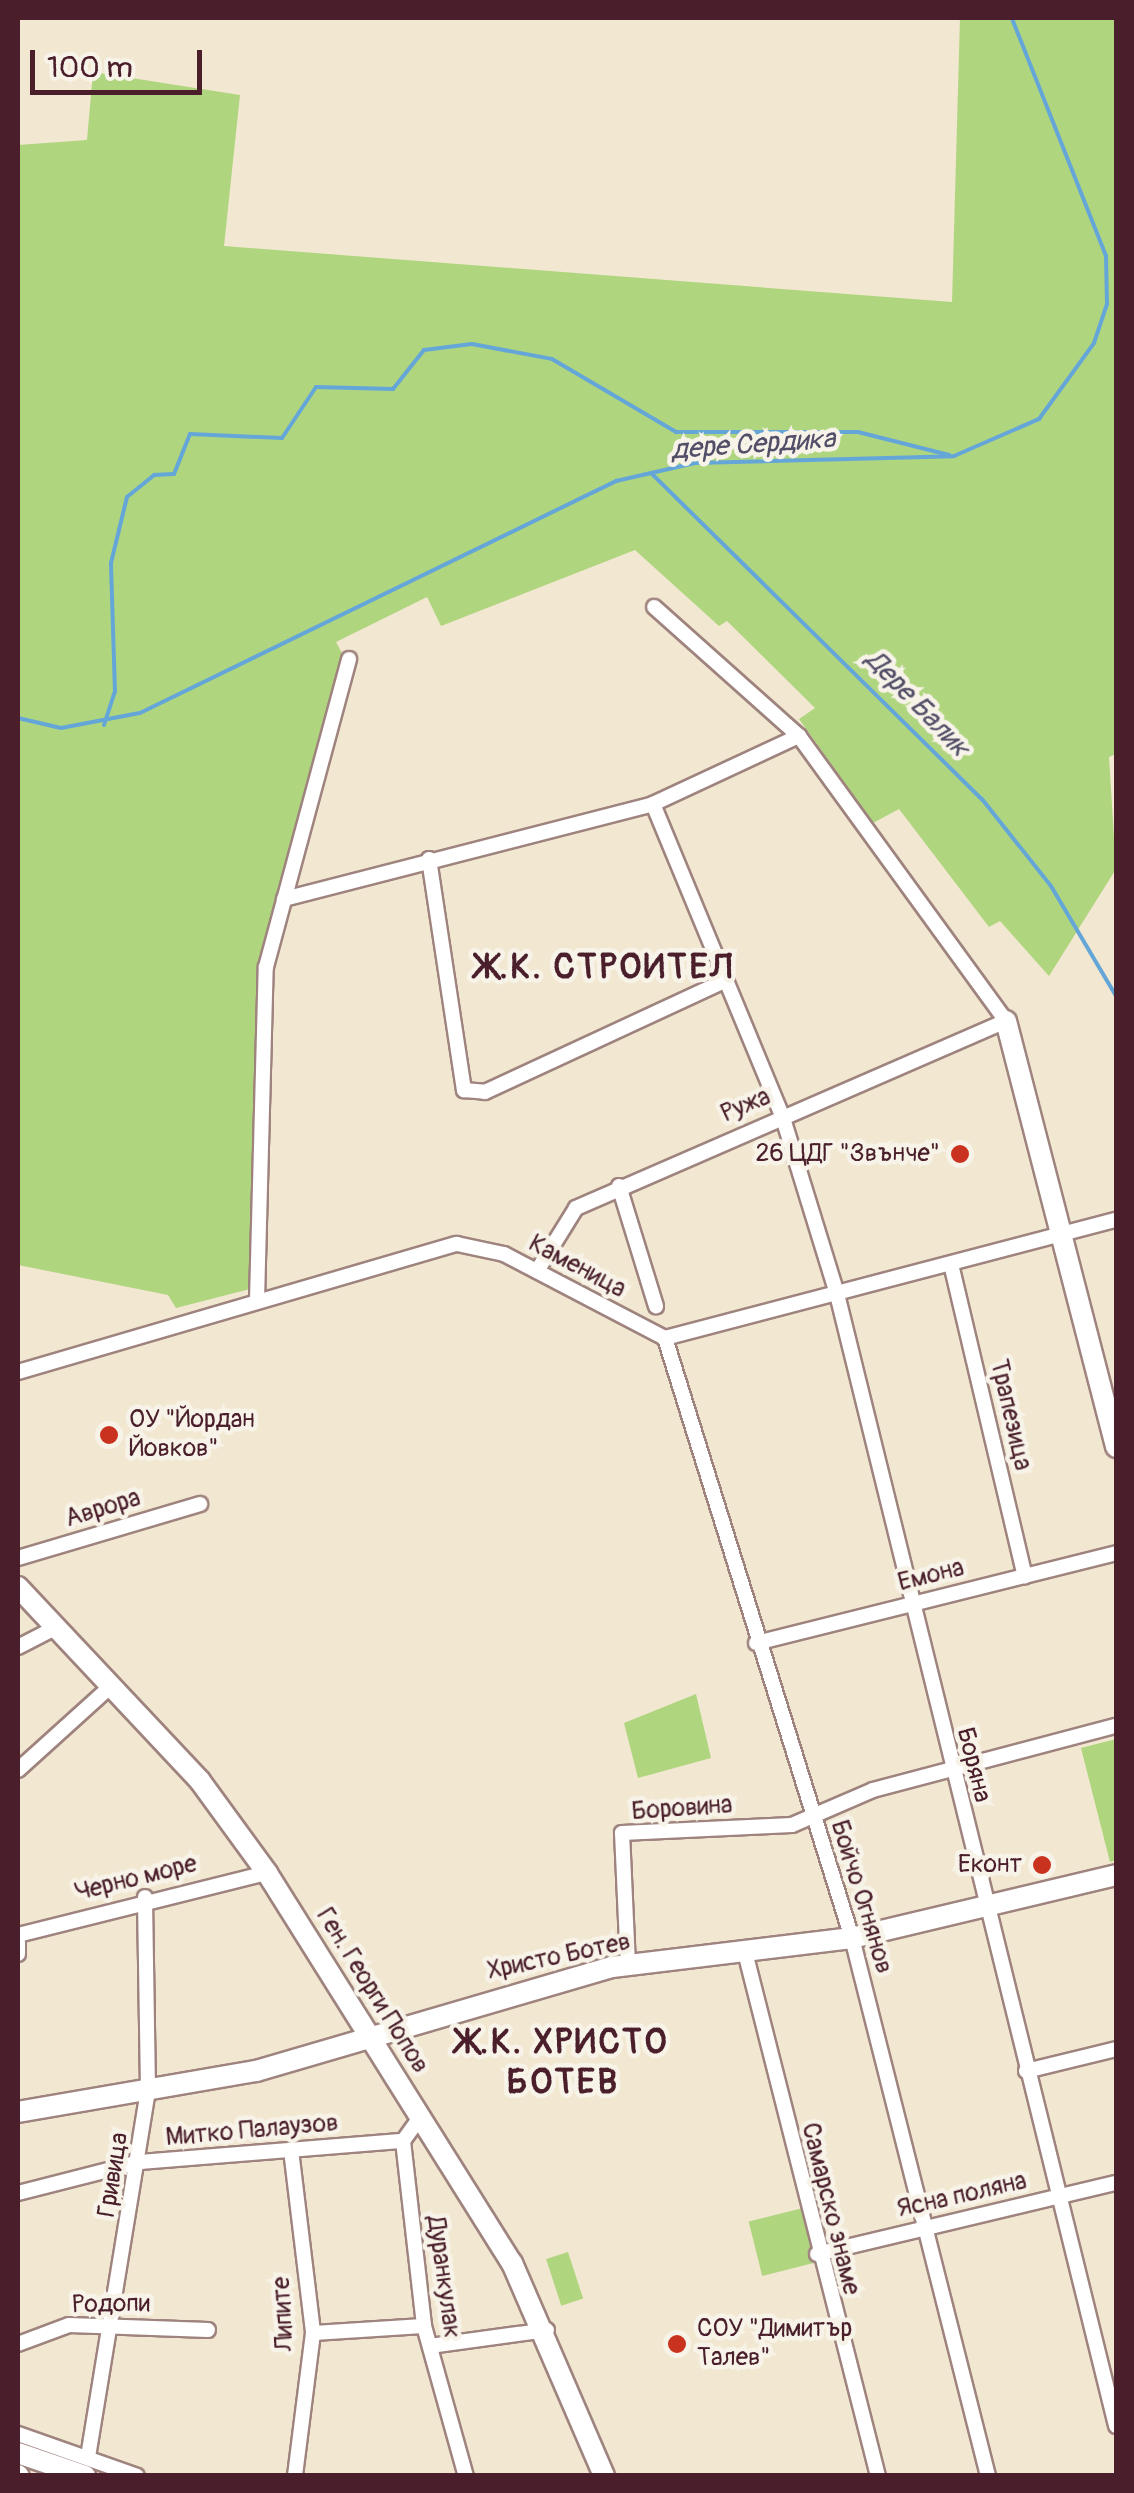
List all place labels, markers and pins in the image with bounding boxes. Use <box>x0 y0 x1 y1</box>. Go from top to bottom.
place label: 26 ЦДГ "Звънче" <box>755 1139 940 1169</box>
marker: 26 ЦДГ "Звънче" <box>949 1143 971 1165</box>
place label: ОУ "Йордан Йовков" <box>129 1406 255 1465</box>
marker: ОУ "Йордан Йовков" <box>98 1424 120 1446</box>
place label: Еконт <box>958 1850 1022 1880</box>
marker: Еконт <box>1031 1854 1053 1876</box>
place label: СОУ "Димитър Талев" <box>697 2315 852 2374</box>
marker: СОУ "Димитър Талев" <box>666 2333 688 2355</box>

